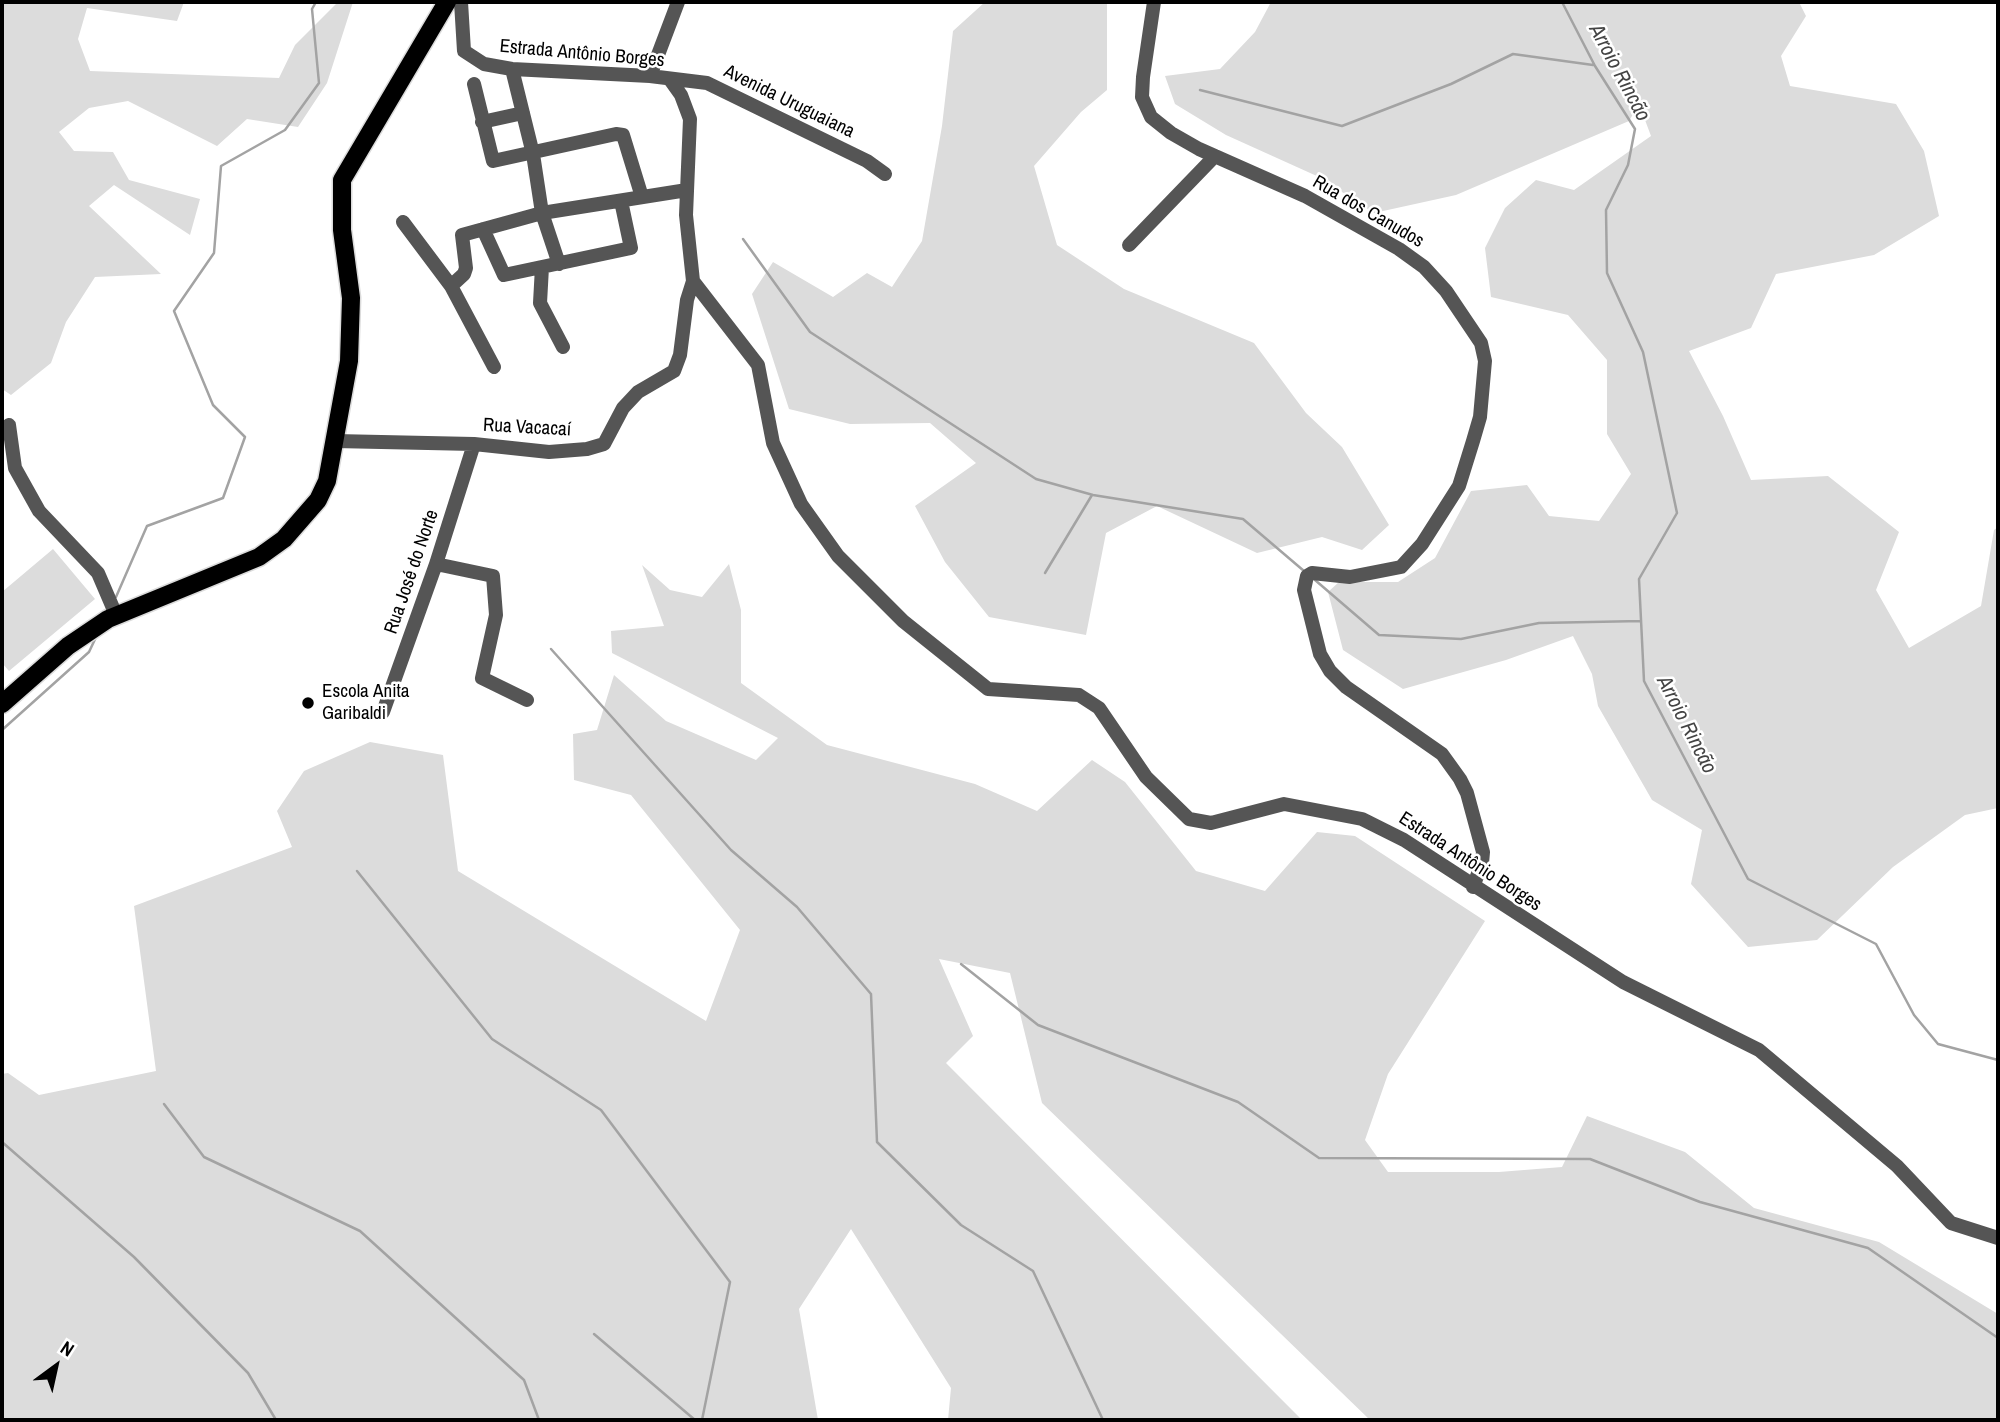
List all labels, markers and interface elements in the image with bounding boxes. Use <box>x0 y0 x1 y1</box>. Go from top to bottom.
water label: Arroio Rincão <box>1583 20 1655 126</box>
street label: Estrada Antônio Borges <box>499 35 665 73</box>
street label: Avenida Uruguaiana <box>720 60 858 144</box>
street label: Rua dos Canudos <box>1308 171 1428 253</box>
street label: Rua Vacacaí <box>482 414 572 442</box>
street label: Rua José do Norte <box>380 507 444 637</box>
water label: Arroio Rincão <box>1651 672 1721 778</box>
place label: Escola Anita Garibaldi <box>322 681 409 725</box>
marker: Escola Anita Garibaldi <box>300 695 316 711</box>
street label: Estrada Antônio Borges <box>1394 807 1546 917</box>
north arrow <box>21 1331 91 1401</box>
text: N <box>56 1334 79 1362</box>

